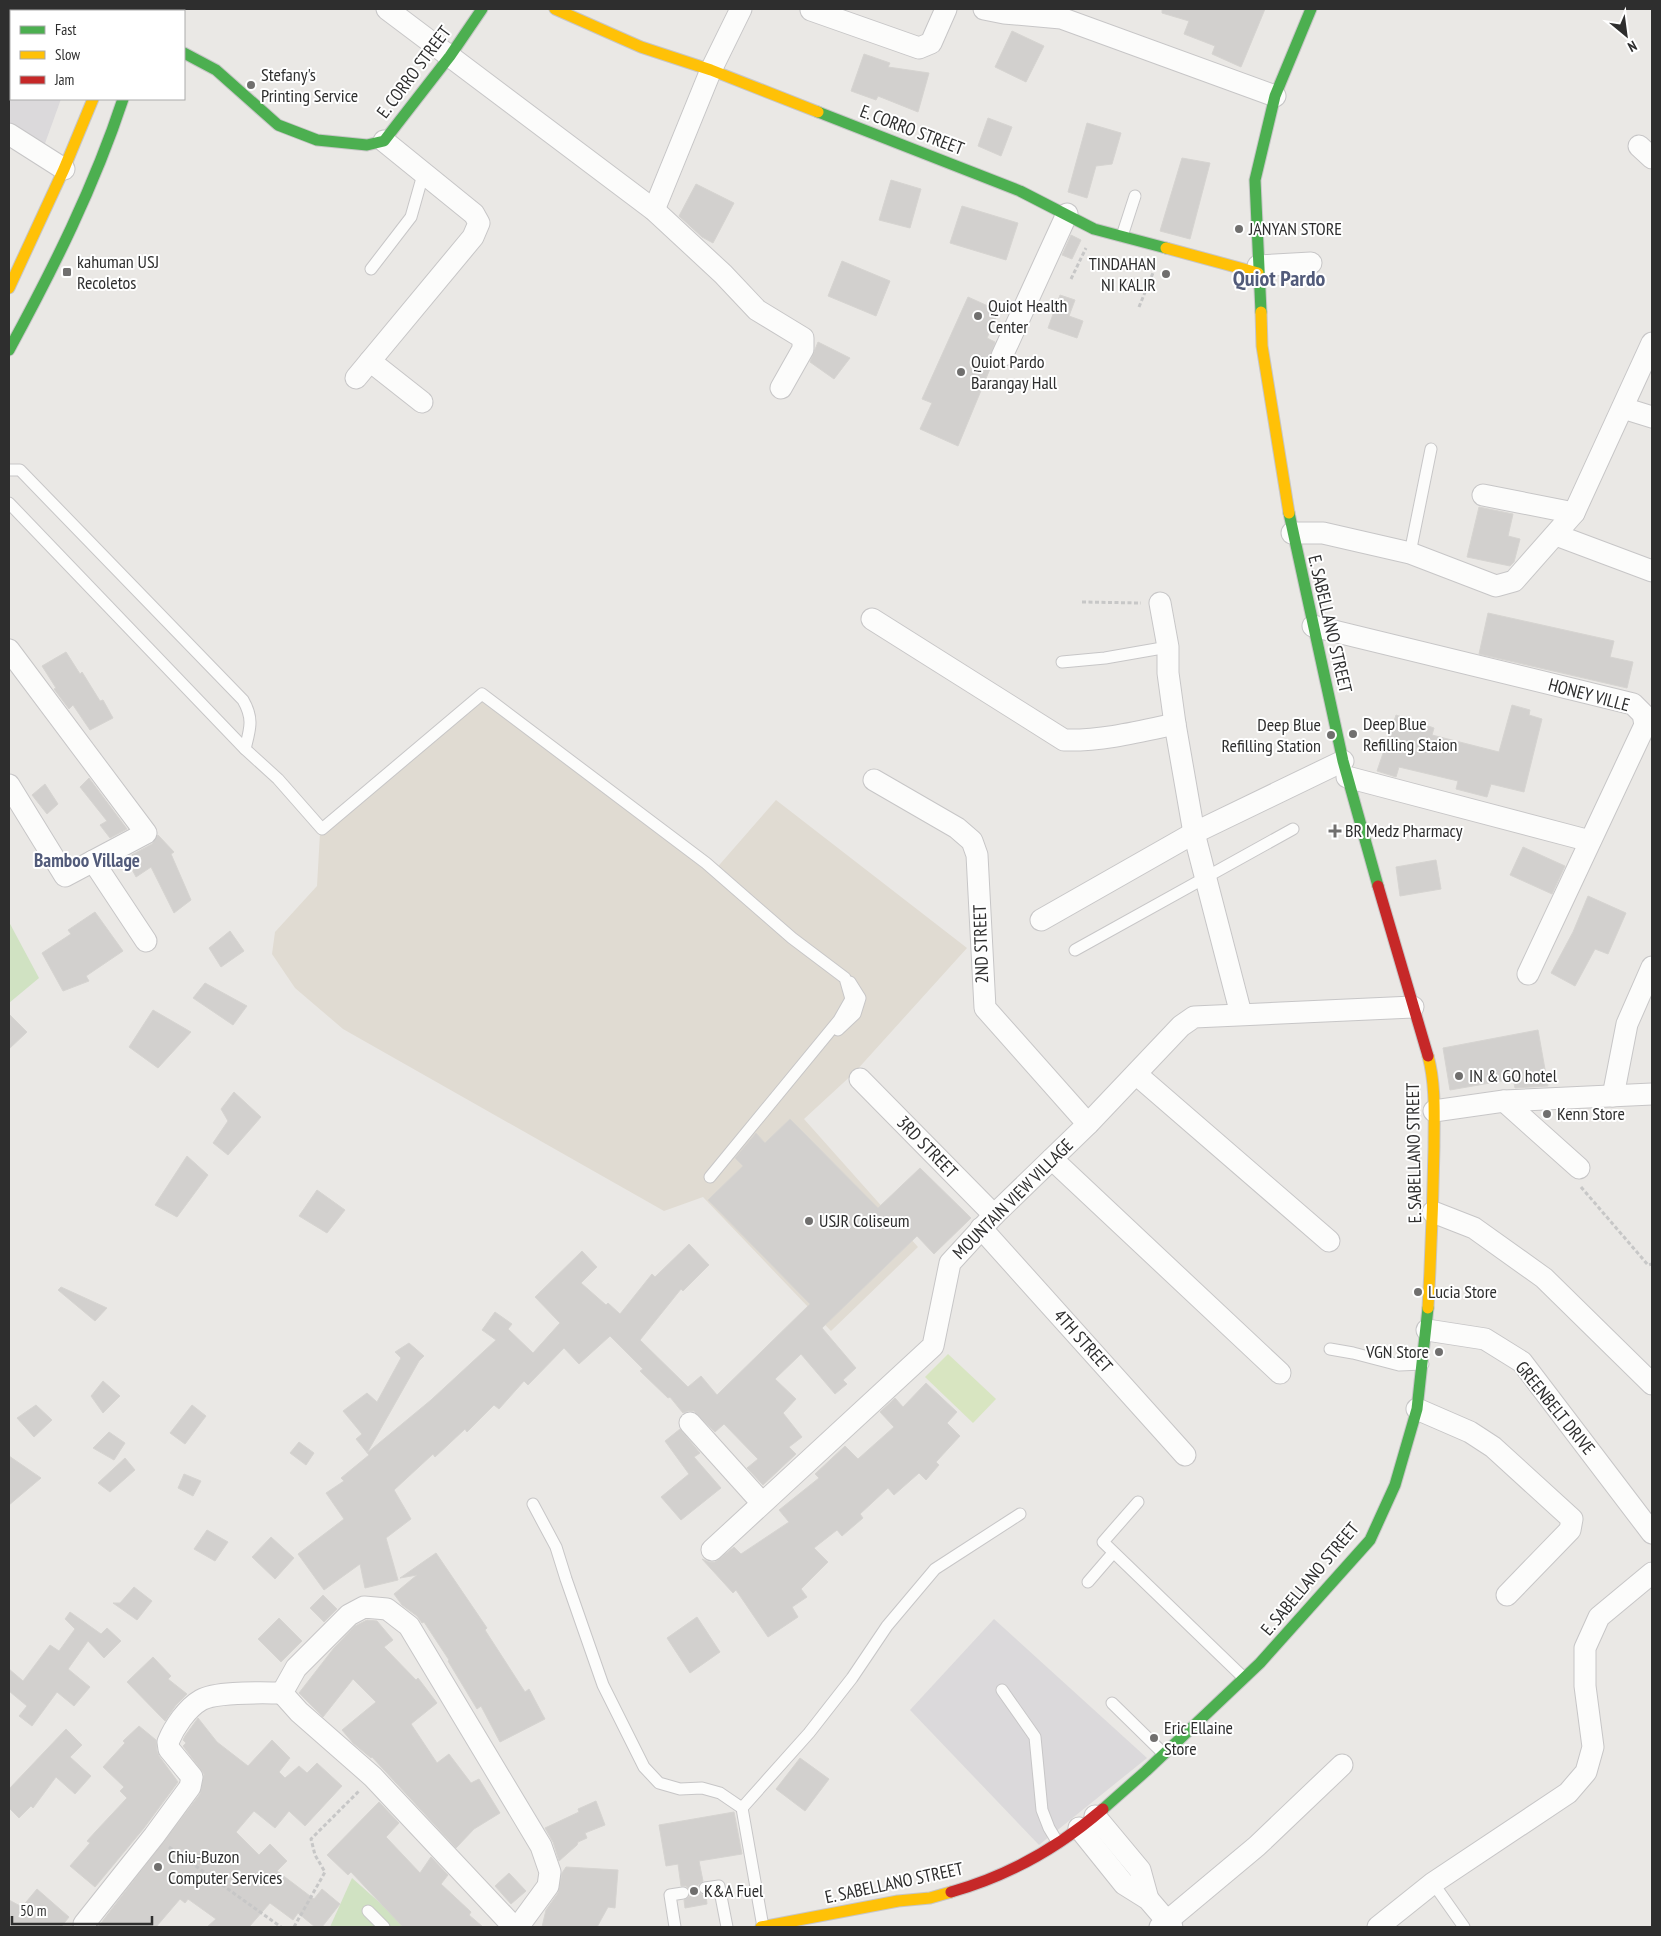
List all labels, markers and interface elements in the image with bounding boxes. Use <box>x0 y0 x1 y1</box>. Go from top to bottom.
legend <box>10 10 185 100</box>
north arrow <box>1601 10 1651 60</box>
text: Fast <box>55 20 76 39</box>
street label: E. CORRO STREET <box>371 21 456 122</box>
text: N <box>1625 37 1640 56</box>
text: Slow <box>55 45 80 64</box>
place label: Stefany's Printing Service <box>261 63 358 107</box>
text: Jam <box>54 70 74 89</box>
marker: Stefany's Printing Service <box>245 79 257 91</box>
street label: E. CORRO STREET <box>857 99 967 160</box>
place label: JANYAN STORE <box>1248 217 1342 240</box>
marker: JANYAN STORE <box>1233 223 1245 235</box>
place label: kahuman USJ Recoletos <box>77 250 159 294</box>
place label: TINDAHAN NI KALIR <box>1089 252 1156 296</box>
district label: Quiot Pardo <box>1233 264 1326 292</box>
marker: kahuman USJ Recoletos <box>61 266 73 278</box>
marker: TINDAHAN NI KALIR <box>1160 268 1172 280</box>
place label: Quiot Health Center <box>988 294 1068 338</box>
marker: Quiot Health Center <box>972 310 984 322</box>
place label: Quiot Pardo Barangay Hall <box>971 350 1058 394</box>
marker: Quiot Pardo Barangay Hall <box>955 366 967 378</box>
street label: E. SABELLANO STREET <box>1303 553 1358 695</box>
street label: HONEY VILLE <box>1546 673 1632 716</box>
place label: Deep Blue Refilling Staion <box>1363 712 1457 756</box>
place label: Deep Blue Refilling Station <box>1222 713 1321 757</box>
marker: Deep Blue Refilling Staion <box>1347 728 1359 740</box>
marker: Deep Blue Refilling Station <box>1325 729 1337 741</box>
place label: BR Medz Pharmacy <box>1345 819 1463 842</box>
marker: BR Medz Pharmacy <box>1329 825 1341 837</box>
district label: Bamboo Village <box>34 848 140 872</box>
street label: 2ND STREET <box>968 904 993 984</box>
place label: IN & GO hotel <box>1469 1064 1558 1087</box>
marker: IN & GO hotel <box>1453 1070 1465 1082</box>
street label: E. SABELLANO STREET <box>1401 1082 1426 1224</box>
place label: Kenn Store <box>1557 1102 1625 1125</box>
marker: Kenn Store <box>1541 1108 1553 1120</box>
street label: 3RD STREET <box>892 1111 963 1183</box>
street label: MOUNTAIN VIEW VILLAGE <box>948 1134 1078 1264</box>
place label: USJR Coliseum <box>819 1209 910 1232</box>
marker: USJR Coliseum <box>803 1215 815 1227</box>
place label: Lucia Store <box>1428 1280 1497 1303</box>
marker: Lucia Store <box>1412 1286 1424 1298</box>
street label: 4TH STREET <box>1049 1304 1118 1377</box>
place label: VGN Store <box>1365 1340 1429 1363</box>
marker: VGN Store <box>1433 1346 1445 1358</box>
street label: GREENBELT DRIVE <box>1511 1356 1600 1459</box>
street label: E. SABELLANO STREET <box>1256 1517 1364 1640</box>
place label: Eric Ellaine Store <box>1164 1716 1233 1760</box>
marker: Eric Ellaine Store <box>1148 1732 1160 1744</box>
place label: Chiu-Buzon Computer Services <box>168 1845 282 1889</box>
street label: E. SABELLANO STREET <box>823 1857 965 1908</box>
marker: Chiu-Buzon Computer Services <box>152 1861 164 1873</box>
place label: K&A Fuel <box>704 1879 764 1902</box>
marker: K&A Fuel <box>688 1885 700 1897</box>
scale bar <box>12 1894 152 1926</box>
text: 50 m <box>20 1901 46 1920</box>

